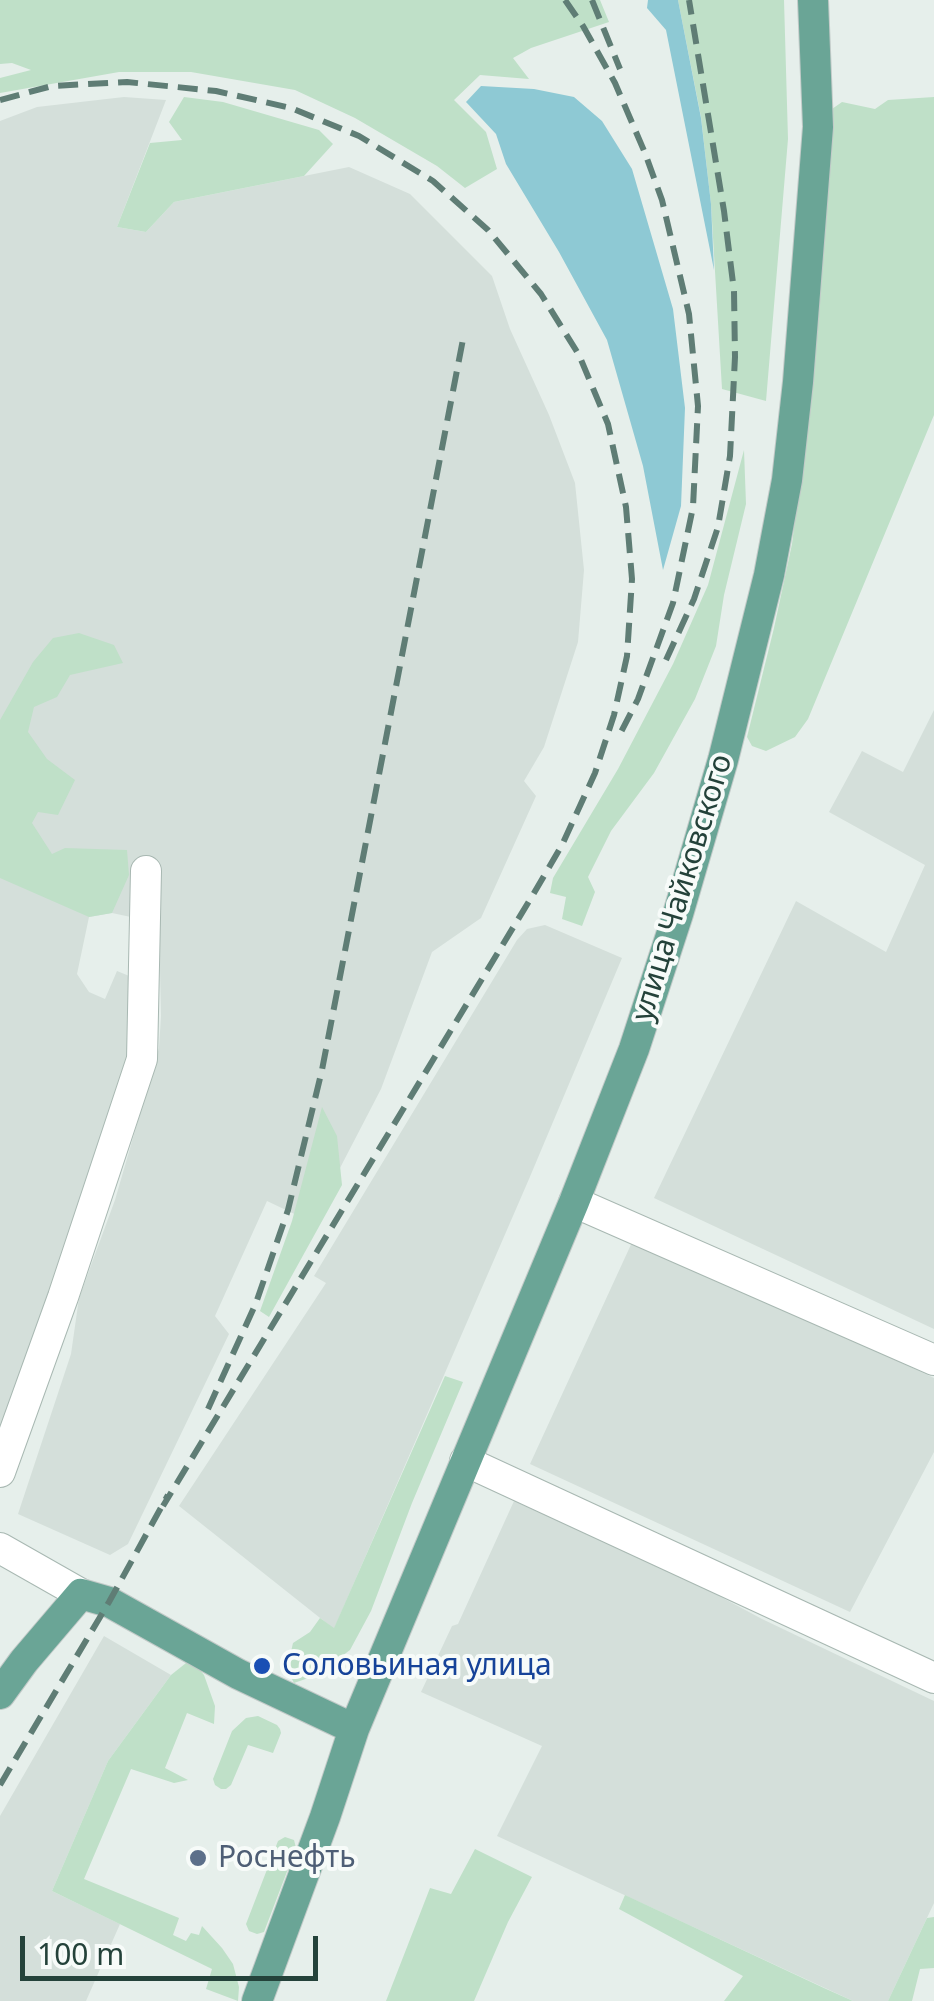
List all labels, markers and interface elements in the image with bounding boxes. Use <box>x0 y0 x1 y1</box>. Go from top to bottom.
street label: улица Чайковского <box>625 750 741 1026</box>
place label: Соловьиная улица <box>282 1648 552 1684</box>
marker: Соловьиная улица <box>251 1655 273 1677</box>
place label: Роснефть <box>218 1840 356 1876</box>
marker: Роснефть <box>187 1847 209 1869</box>
scale bar <box>25 1916 322 1978</box>
text: 100 m <box>37 1933 124 1974</box>

